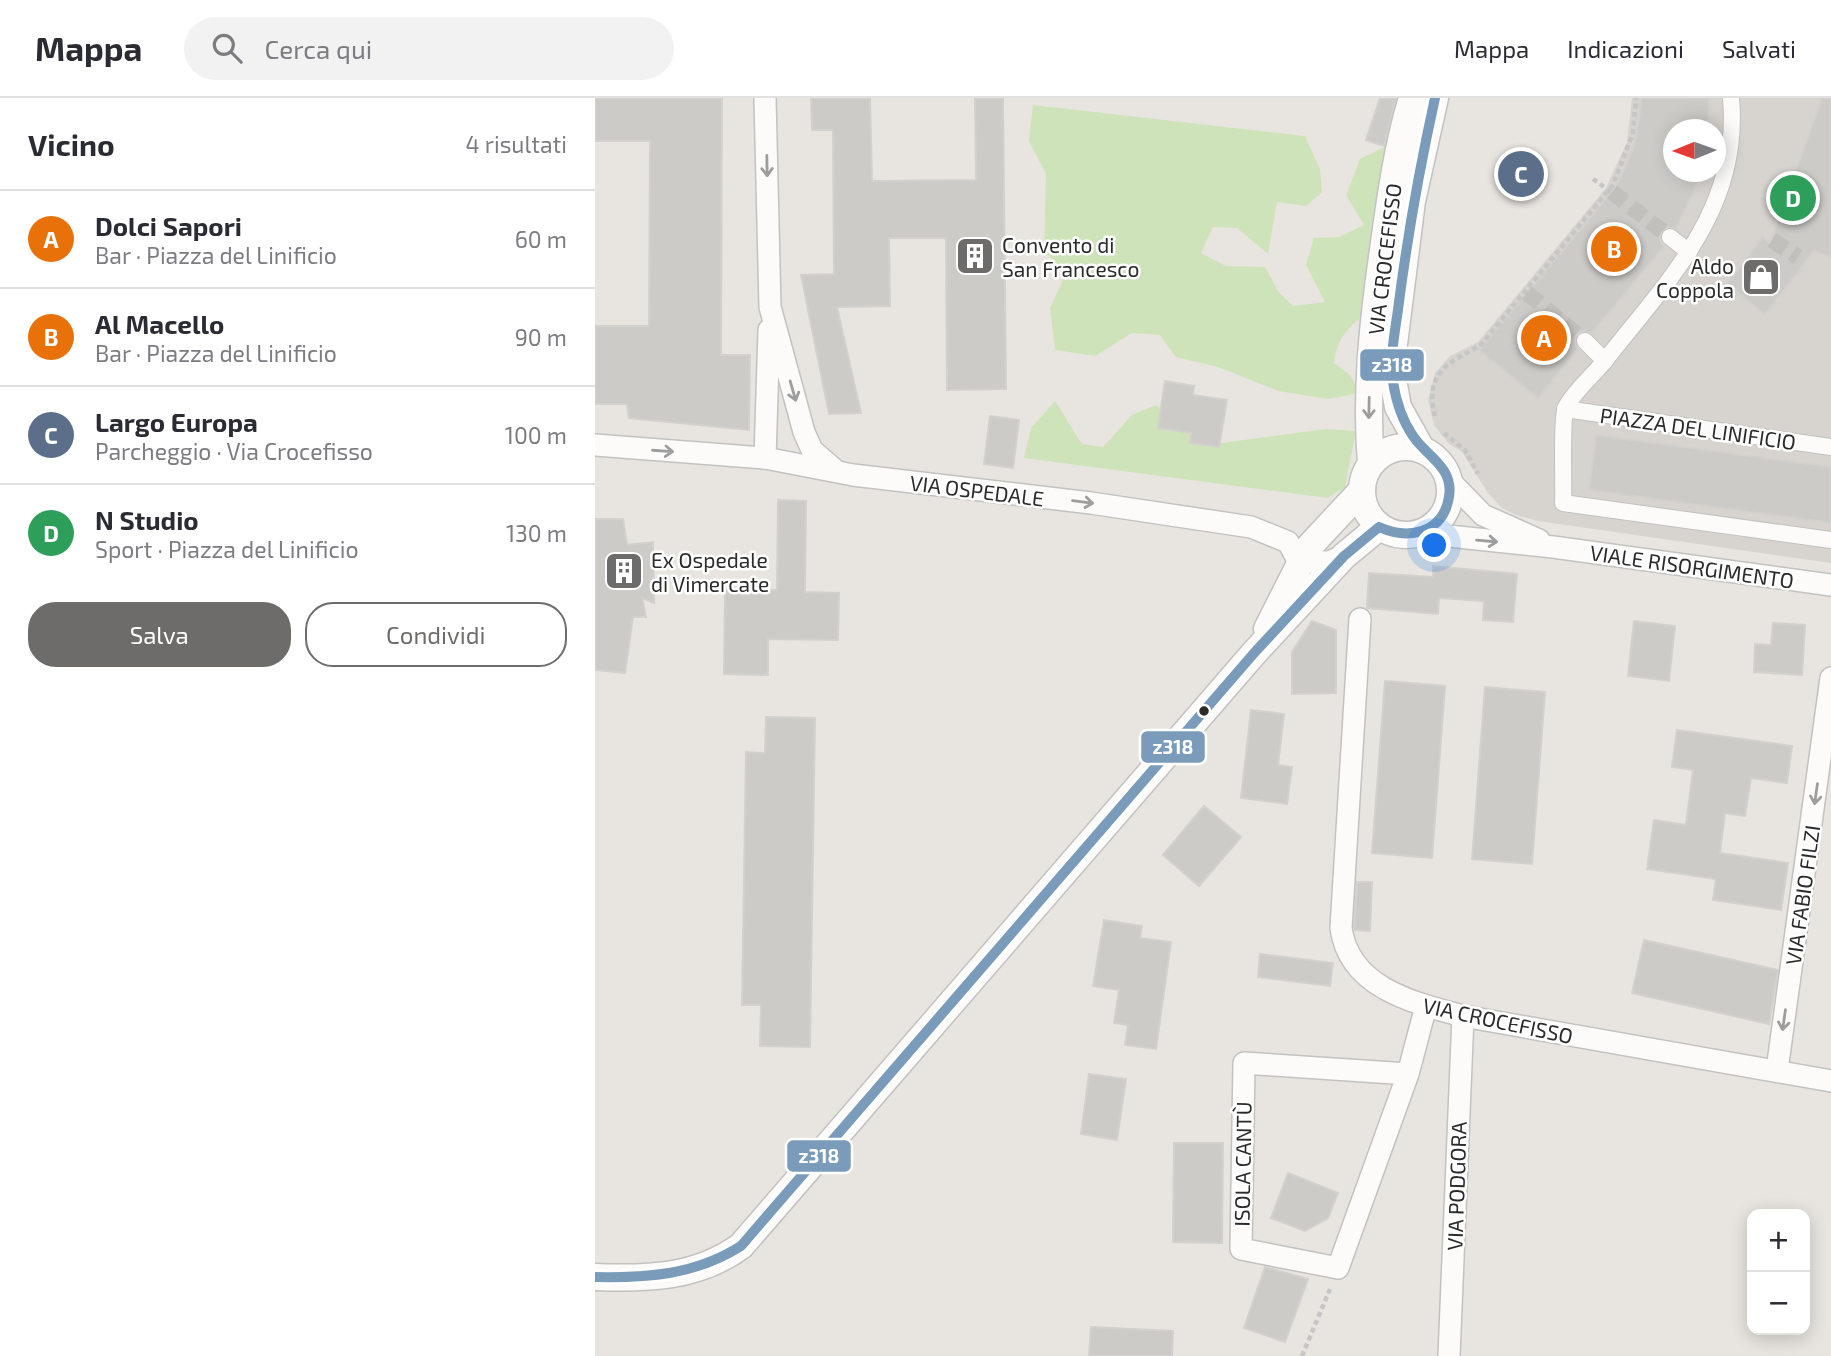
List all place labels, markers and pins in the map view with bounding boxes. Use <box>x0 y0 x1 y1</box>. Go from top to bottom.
pin: C <box>1498 148 1544 200</box>
pin: D <box>1770 172 1816 224</box>
pin: B <box>1591 223 1637 275</box>
place label: Convento di San Francesco <box>1002 232 1139 281</box>
building icon: Convento di San Francesco <box>954 235 996 277</box>
place label: Aldo Coppola <box>1656 253 1734 302</box>
shop icon: Aldo Coppola <box>1740 256 1782 298</box>
pin: A <box>1521 312 1567 364</box>
place label: Ex Ospedale di Vimercate <box>651 547 769 596</box>
building icon: Ex Ospedale di Vimercate <box>603 550 645 592</box>
unlabelled marker <box>1197 704 1211 718</box>

